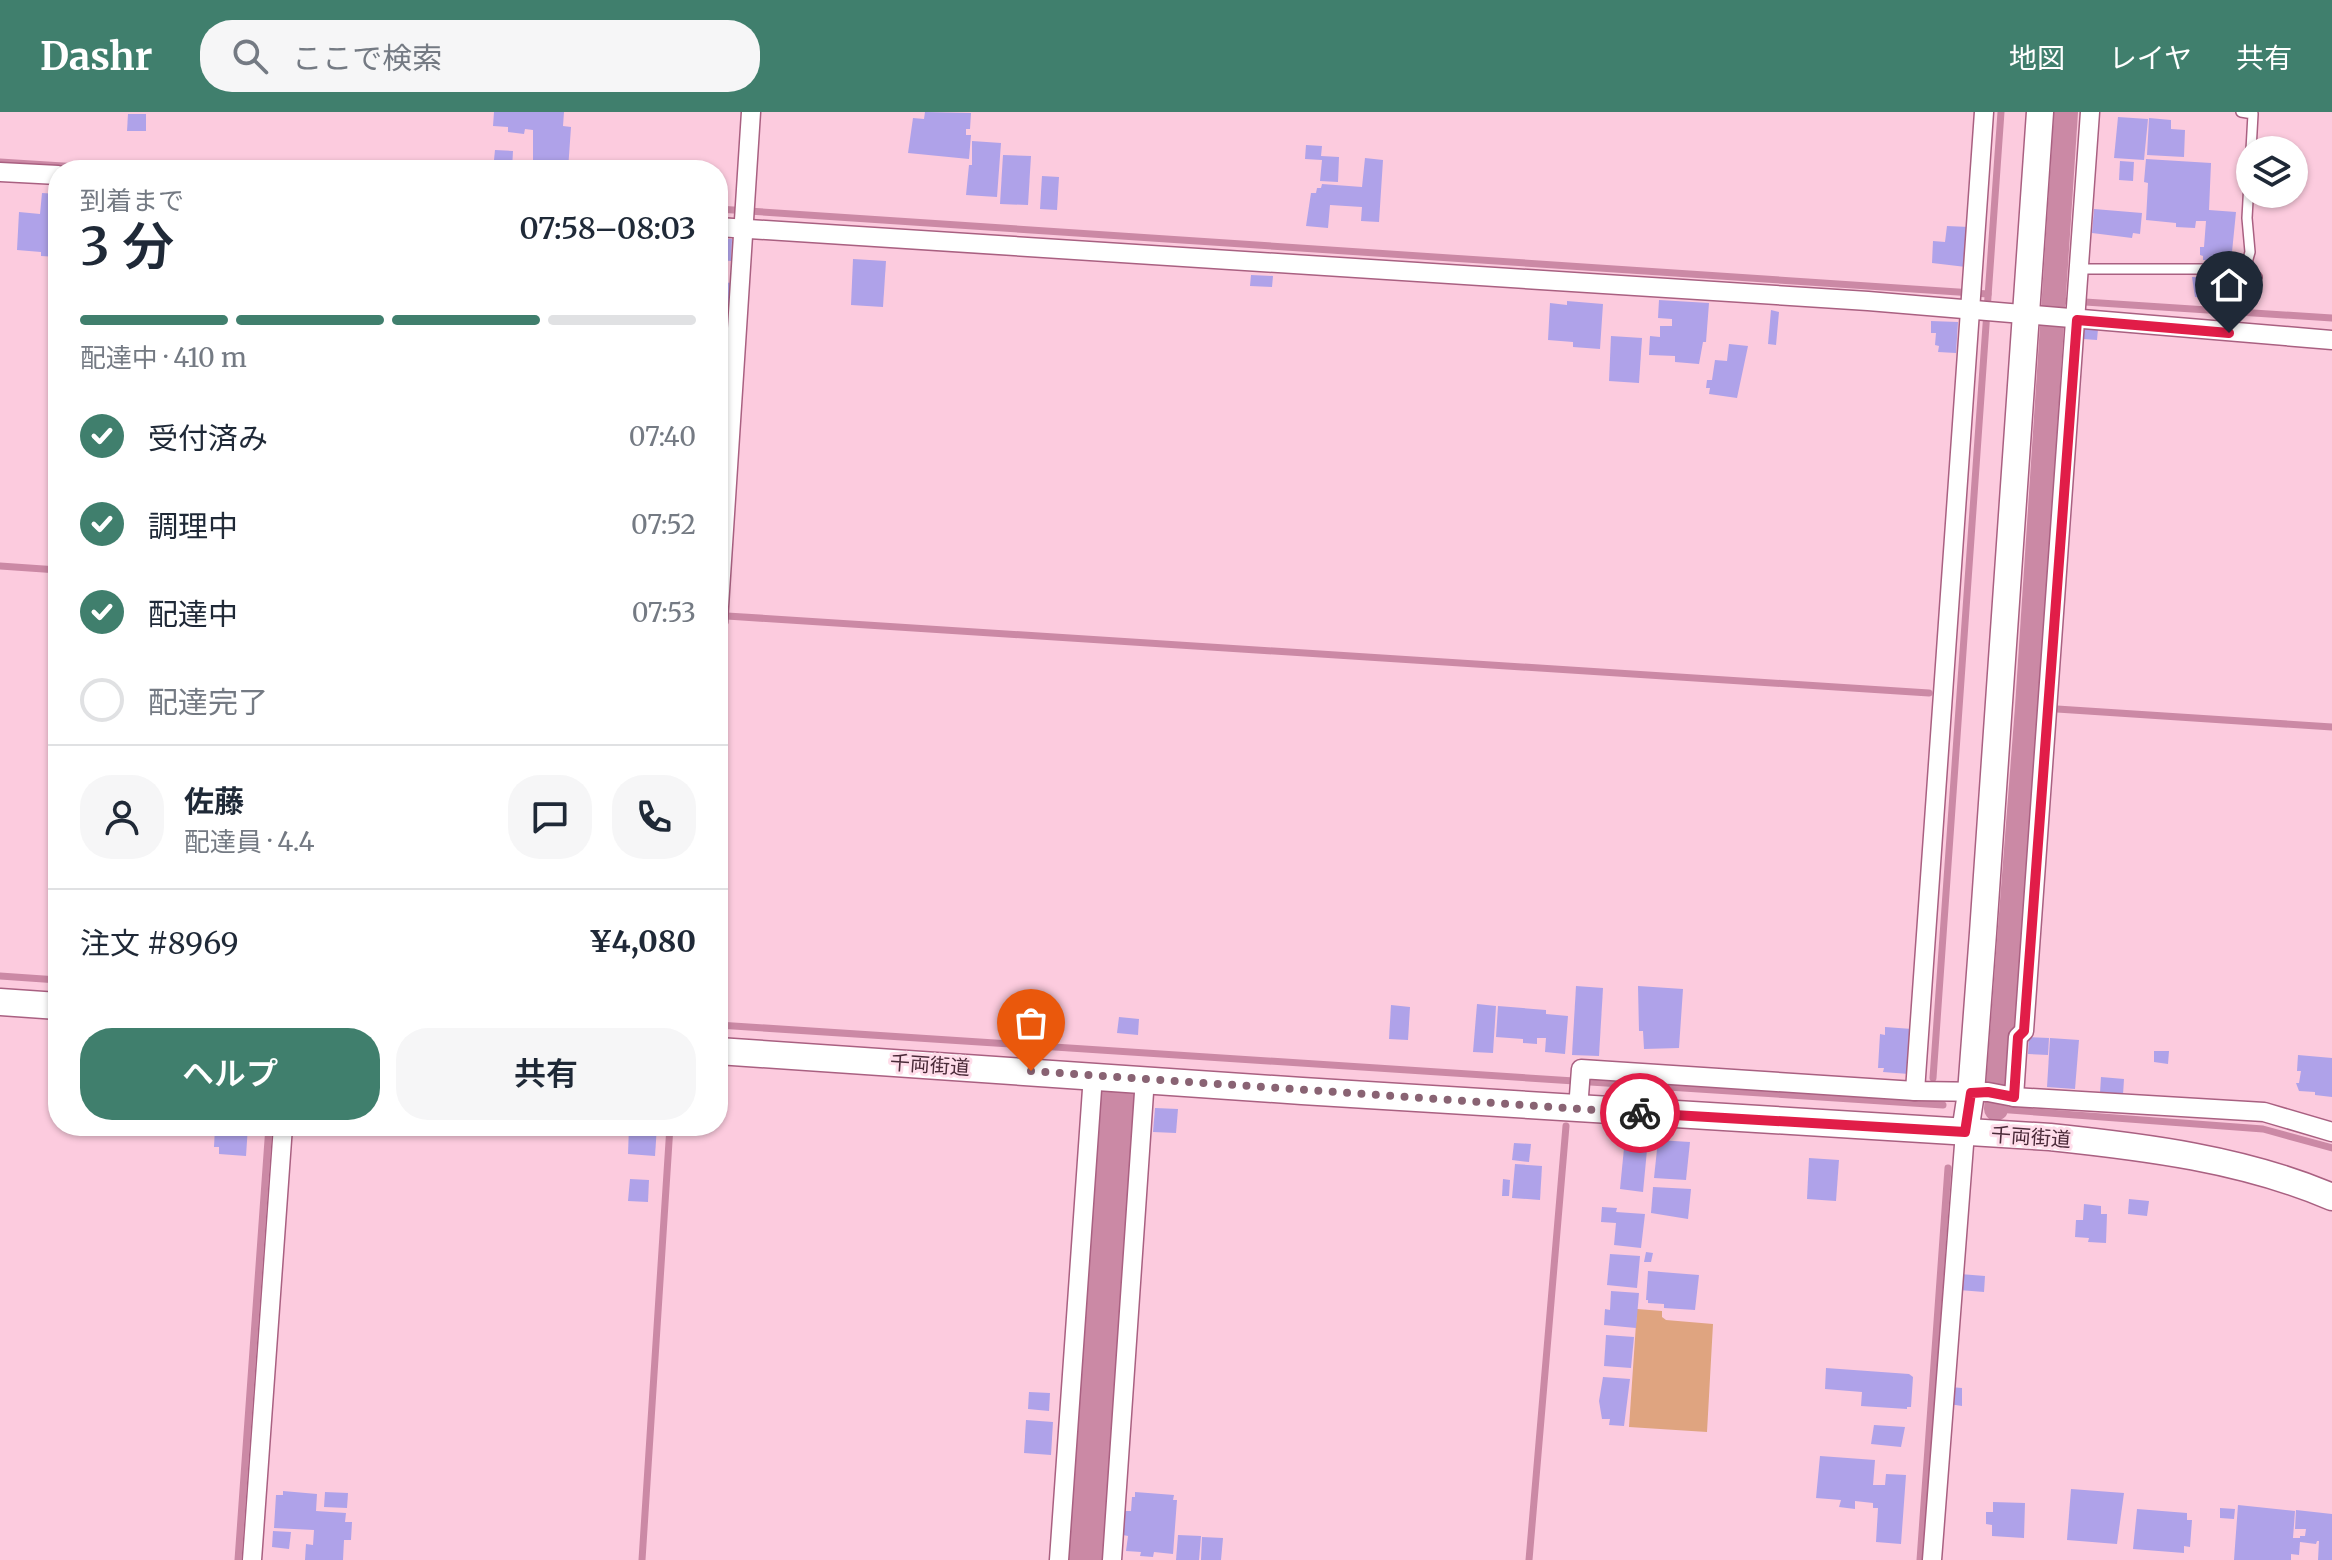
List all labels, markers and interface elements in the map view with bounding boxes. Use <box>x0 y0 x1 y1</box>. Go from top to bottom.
search box <box>200 20 760 92</box>
text: Dashr <box>40 33 152 80</box>
icon: search <box>228 34 272 78</box>
text: ここで検索 <box>292 39 442 77</box>
text: 地図 <box>2009 40 2065 76</box>
text: レイヤ <box>2109 40 2192 76</box>
text: 共有 <box>2236 40 2292 76</box>
map controls <box>2236 136 2308 208</box>
button: layers <box>2236 136 2308 208</box>
text: 到着まで <box>80 184 184 217</box>
text: 07:58–08:03 <box>519 209 696 247</box>
text: 3 分 <box>80 214 174 279</box>
pin <box>2195 251 2263 333</box>
icon: home <box>2207 263 2251 307</box>
text: 配達中 · 410 m <box>80 341 247 374</box>
icon: check <box>80 414 124 458</box>
text: 受付済み <box>148 419 268 457</box>
text: 07:40 <box>629 420 696 453</box>
icon: check <box>80 502 124 546</box>
text: 調理中 <box>148 507 238 545</box>
text: 07:52 <box>631 508 696 541</box>
icon: check <box>80 590 124 634</box>
text: 配達中 <box>148 595 238 633</box>
text: 07:53 <box>632 596 696 629</box>
text: 配達完了 <box>148 683 268 721</box>
button: person <box>80 775 164 859</box>
button: chat <box>508 775 592 859</box>
button: phone <box>612 775 696 859</box>
text: 佐藤 <box>184 782 244 820</box>
text: 配達員 · 4.4 <box>184 825 315 858</box>
text: ¥4,080 <box>589 922 696 960</box>
text: 注文 #8969 <box>80 924 239 962</box>
pin <box>997 989 1065 1071</box>
icon: bag <box>1009 1001 1053 1045</box>
button: ヘルプ <box>80 1028 380 1120</box>
button: 共有 <box>396 1028 696 1120</box>
street label: 千両街道 <box>889 1049 971 1080</box>
courier <box>1600 1073 1680 1153</box>
icon: bike <box>1618 1091 1662 1135</box>
street label: 千両街道 <box>1990 1121 2072 1152</box>

